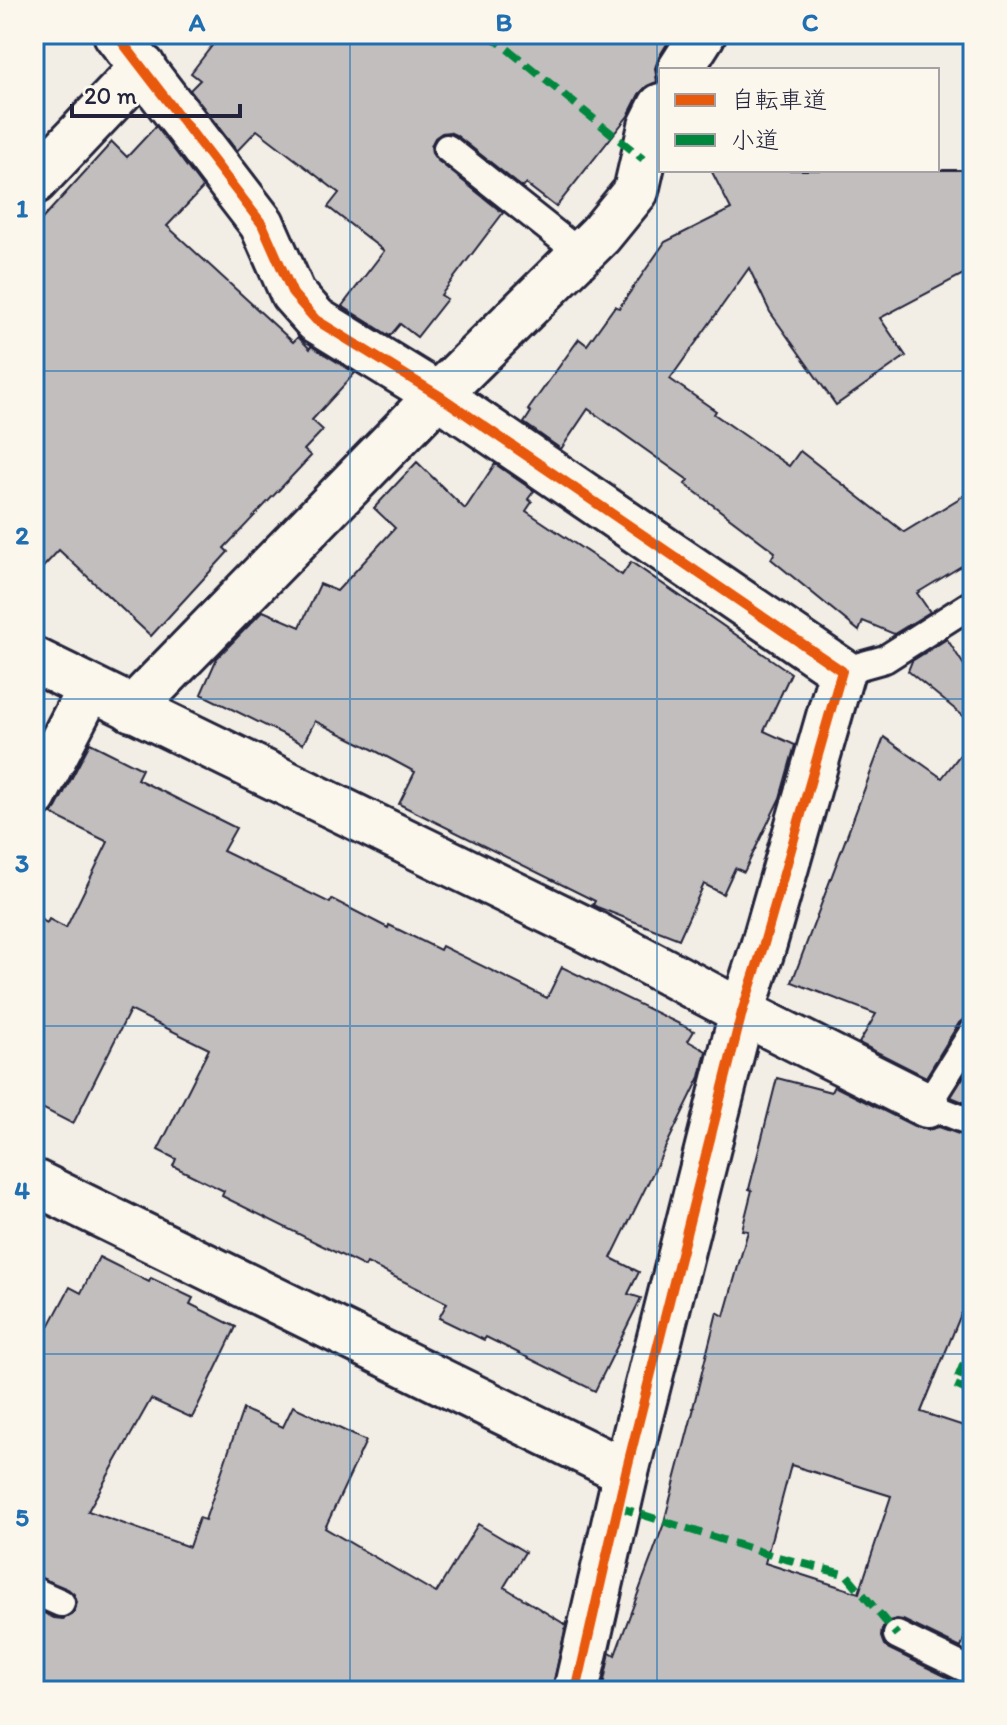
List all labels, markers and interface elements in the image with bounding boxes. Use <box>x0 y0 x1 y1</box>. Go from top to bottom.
text: A <box>188 6 206 38</box>
text: B <box>496 6 513 38</box>
text: C <box>802 6 819 38</box>
scale bar <box>72 68 240 118</box>
legend <box>659 68 939 172</box>
text: 20 m <box>84 81 137 110</box>
text: 自転車道 <box>731 85 827 114</box>
text: 小道 <box>731 125 779 154</box>
text: 1 <box>16 192 28 224</box>
text: 2 <box>15 519 29 551</box>
text: 3 <box>15 847 29 879</box>
text: 4 <box>14 1174 30 1206</box>
text: 5 <box>15 1501 29 1533</box>

